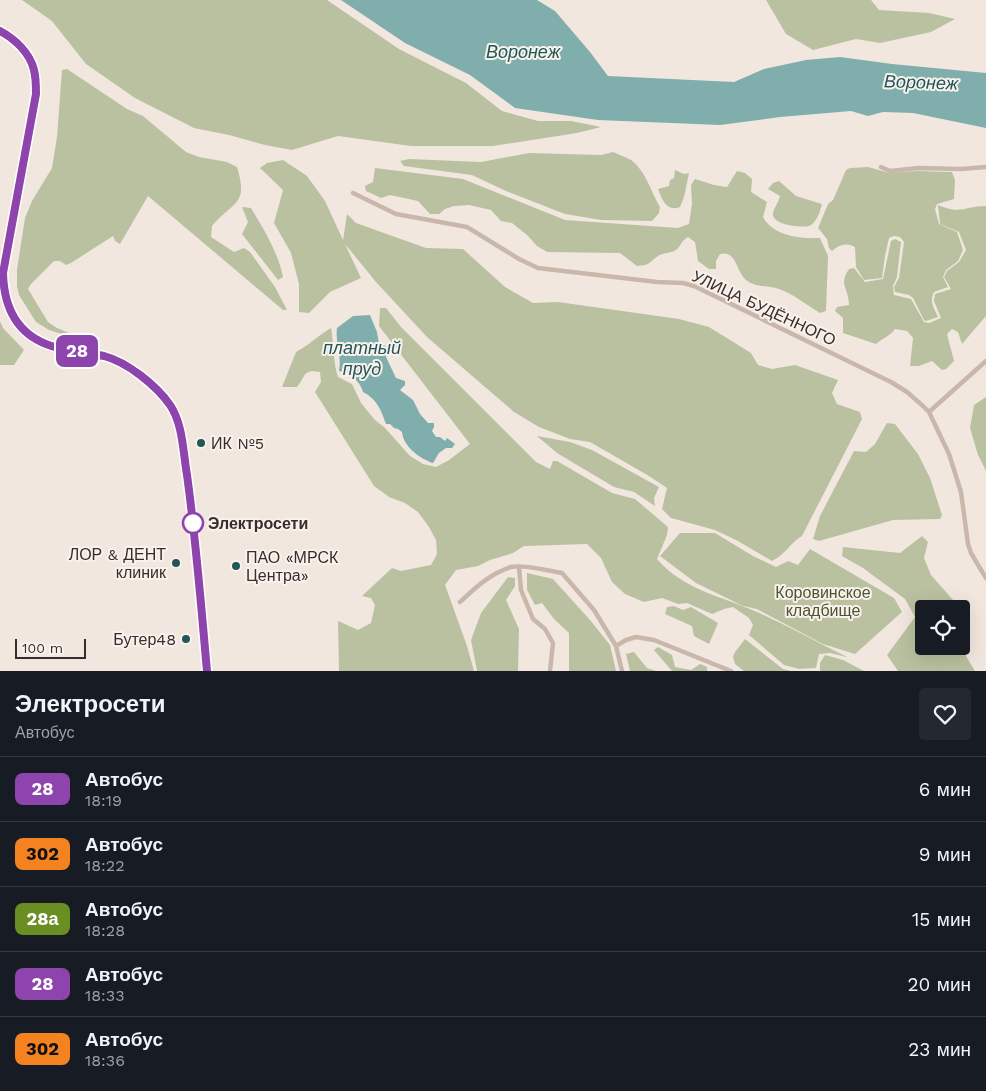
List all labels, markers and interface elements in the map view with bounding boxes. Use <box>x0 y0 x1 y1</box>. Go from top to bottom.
water label: Воронеж <box>486 41 562 62</box>
water label: Воронеж <box>884 70 960 94</box>
street label: УЛИЦА БУДЁННОГО <box>689 266 839 350</box>
line badge: 28 <box>54 335 100 367</box>
water label: платный пруд <box>323 337 401 379</box>
text: 28 <box>66 340 88 361</box>
place label: ИК №5 <box>211 434 264 453</box>
marker: ИК №5 <box>195 437 207 449</box>
marker: Электросети <box>182 512 204 534</box>
place label: Электросети <box>208 514 308 533</box>
place label: ЛОР & ДЕНТ клиник <box>69 545 167 582</box>
place label: ПАО «МРСК Центра» <box>246 548 339 585</box>
marker: ЛОР & ДЕНТ клиник <box>170 557 182 569</box>
marker: ПАО «МРСК Центра» <box>230 560 242 572</box>
park label: Коровинское кладбище <box>775 583 871 620</box>
map controls <box>915 600 970 655</box>
button: locate <box>915 600 970 655</box>
place label: Бутер48 <box>113 630 176 649</box>
marker: Бутер48 <box>180 633 192 645</box>
scale bar <box>15 636 86 659</box>
text: 100 m <box>22 640 63 656</box>
button: heart <box>919 688 971 740</box>
text: Электросети <box>15 690 165 718</box>
text: Автобус <box>15 723 75 742</box>
text: Автобус <box>85 768 163 791</box>
text: 28 <box>31 778 54 799</box>
text: 6 мин <box>919 778 971 801</box>
text: 18:19 <box>85 791 122 810</box>
text: Автобус <box>85 833 163 856</box>
text: 302 <box>26 843 59 864</box>
text: 9 мин <box>919 843 971 866</box>
text: 18:22 <box>85 856 125 875</box>
text: Автобус <box>85 898 163 921</box>
text: 28а <box>26 908 59 929</box>
text: 15 мин <box>912 908 971 931</box>
text: 18:28 <box>85 921 125 940</box>
text: Автобус <box>85 963 163 986</box>
text: 28 <box>31 973 54 994</box>
text: 20 мин <box>907 973 971 996</box>
text: 18:33 <box>85 986 125 1005</box>
text: Автобус <box>85 1028 163 1051</box>
text: 302 <box>26 1038 59 1059</box>
text: 23 мин <box>908 1038 971 1061</box>
text: 18:36 <box>85 1051 125 1070</box>

